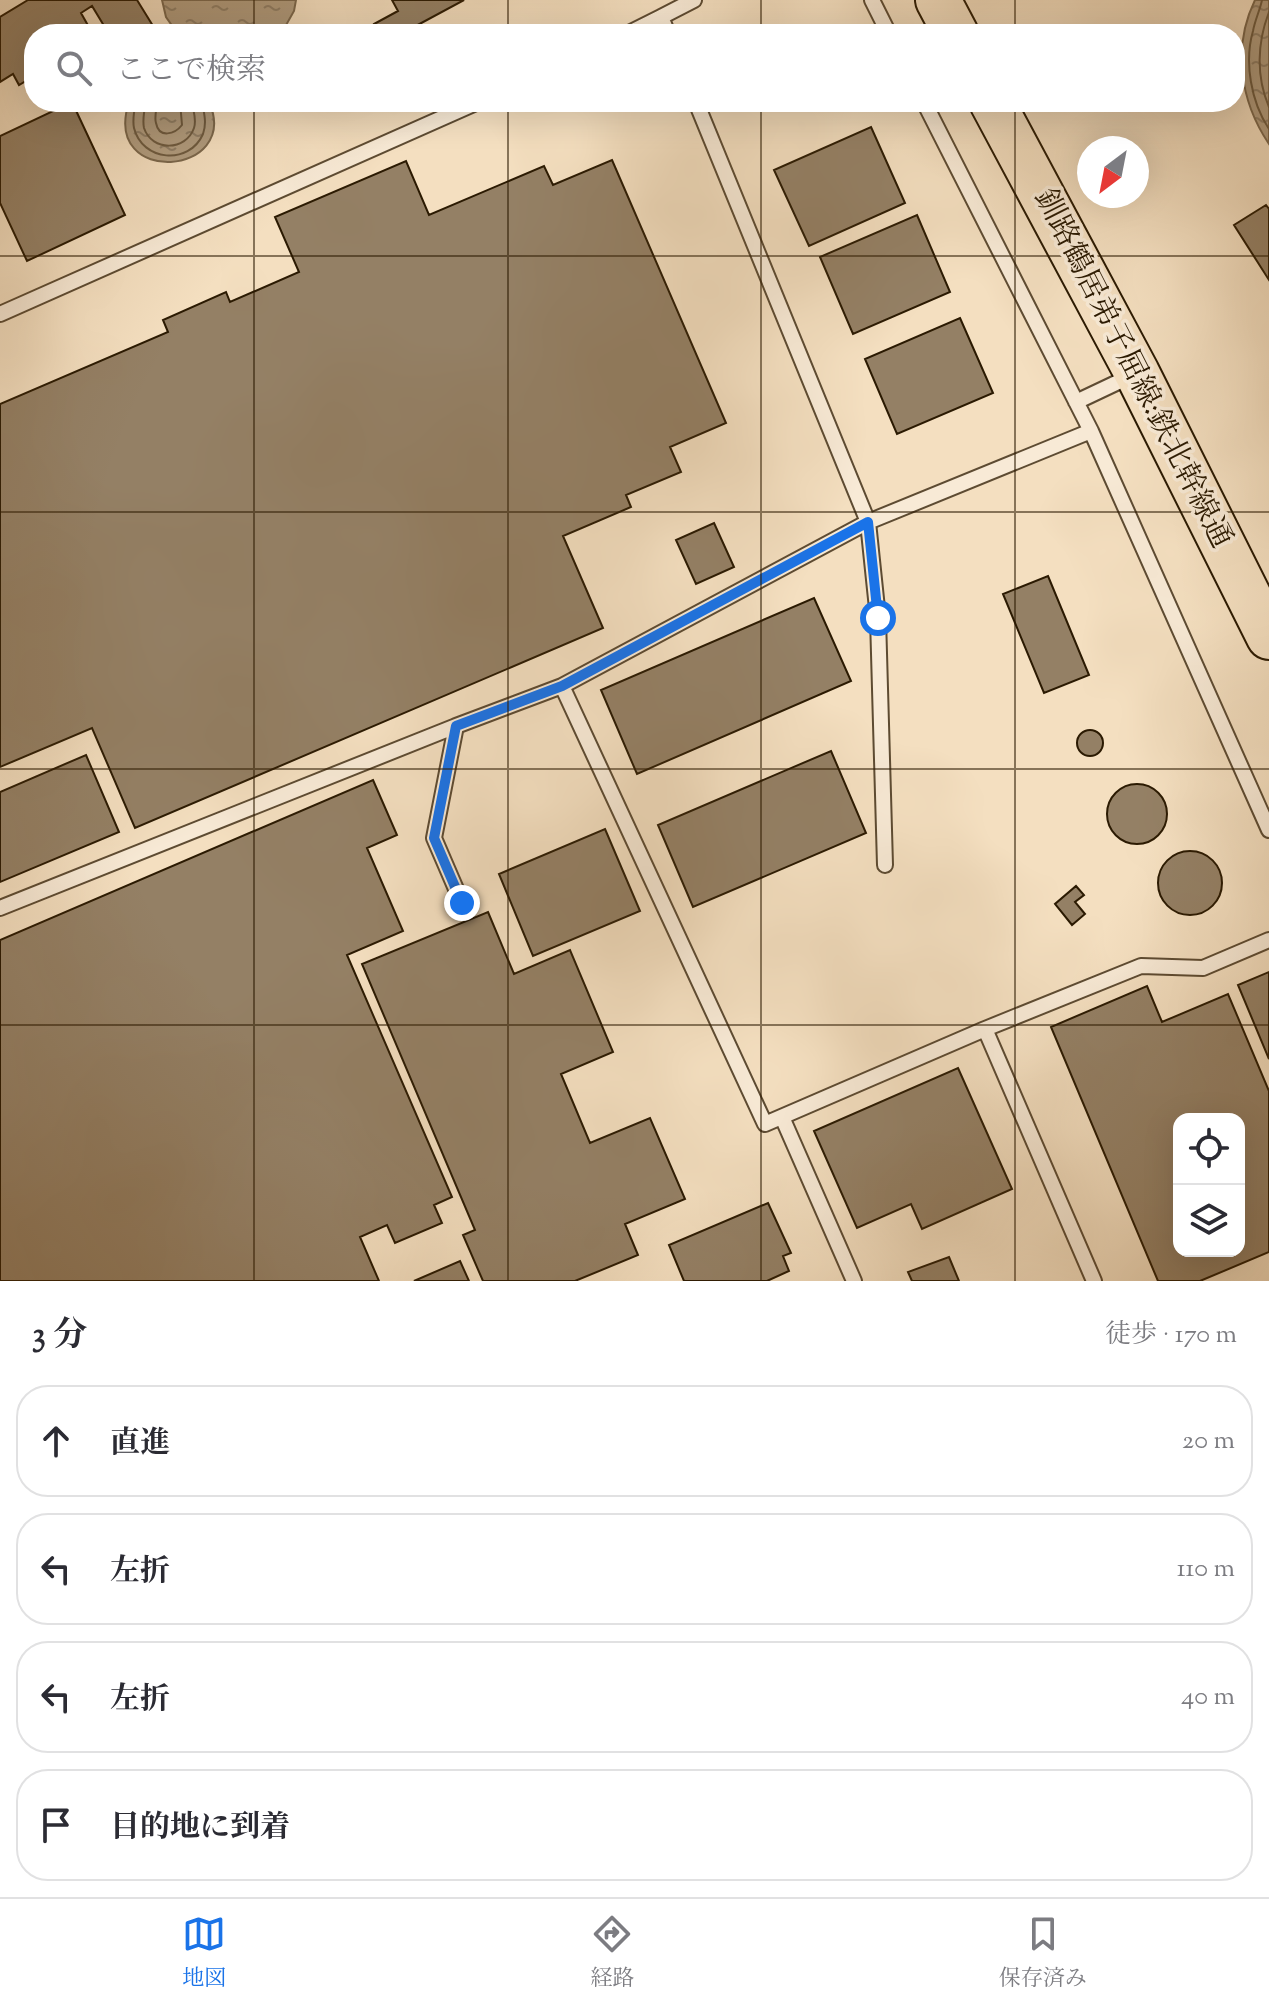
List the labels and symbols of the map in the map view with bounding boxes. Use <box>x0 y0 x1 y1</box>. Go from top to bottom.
north arrow <box>1077 136 1149 208</box>
street label: 釧路鶴居弟子屈線:鉄北幹線通 <box>1023 182 1241 556</box>
route start <box>860 600 896 636</box>
route end <box>444 885 480 921</box>

